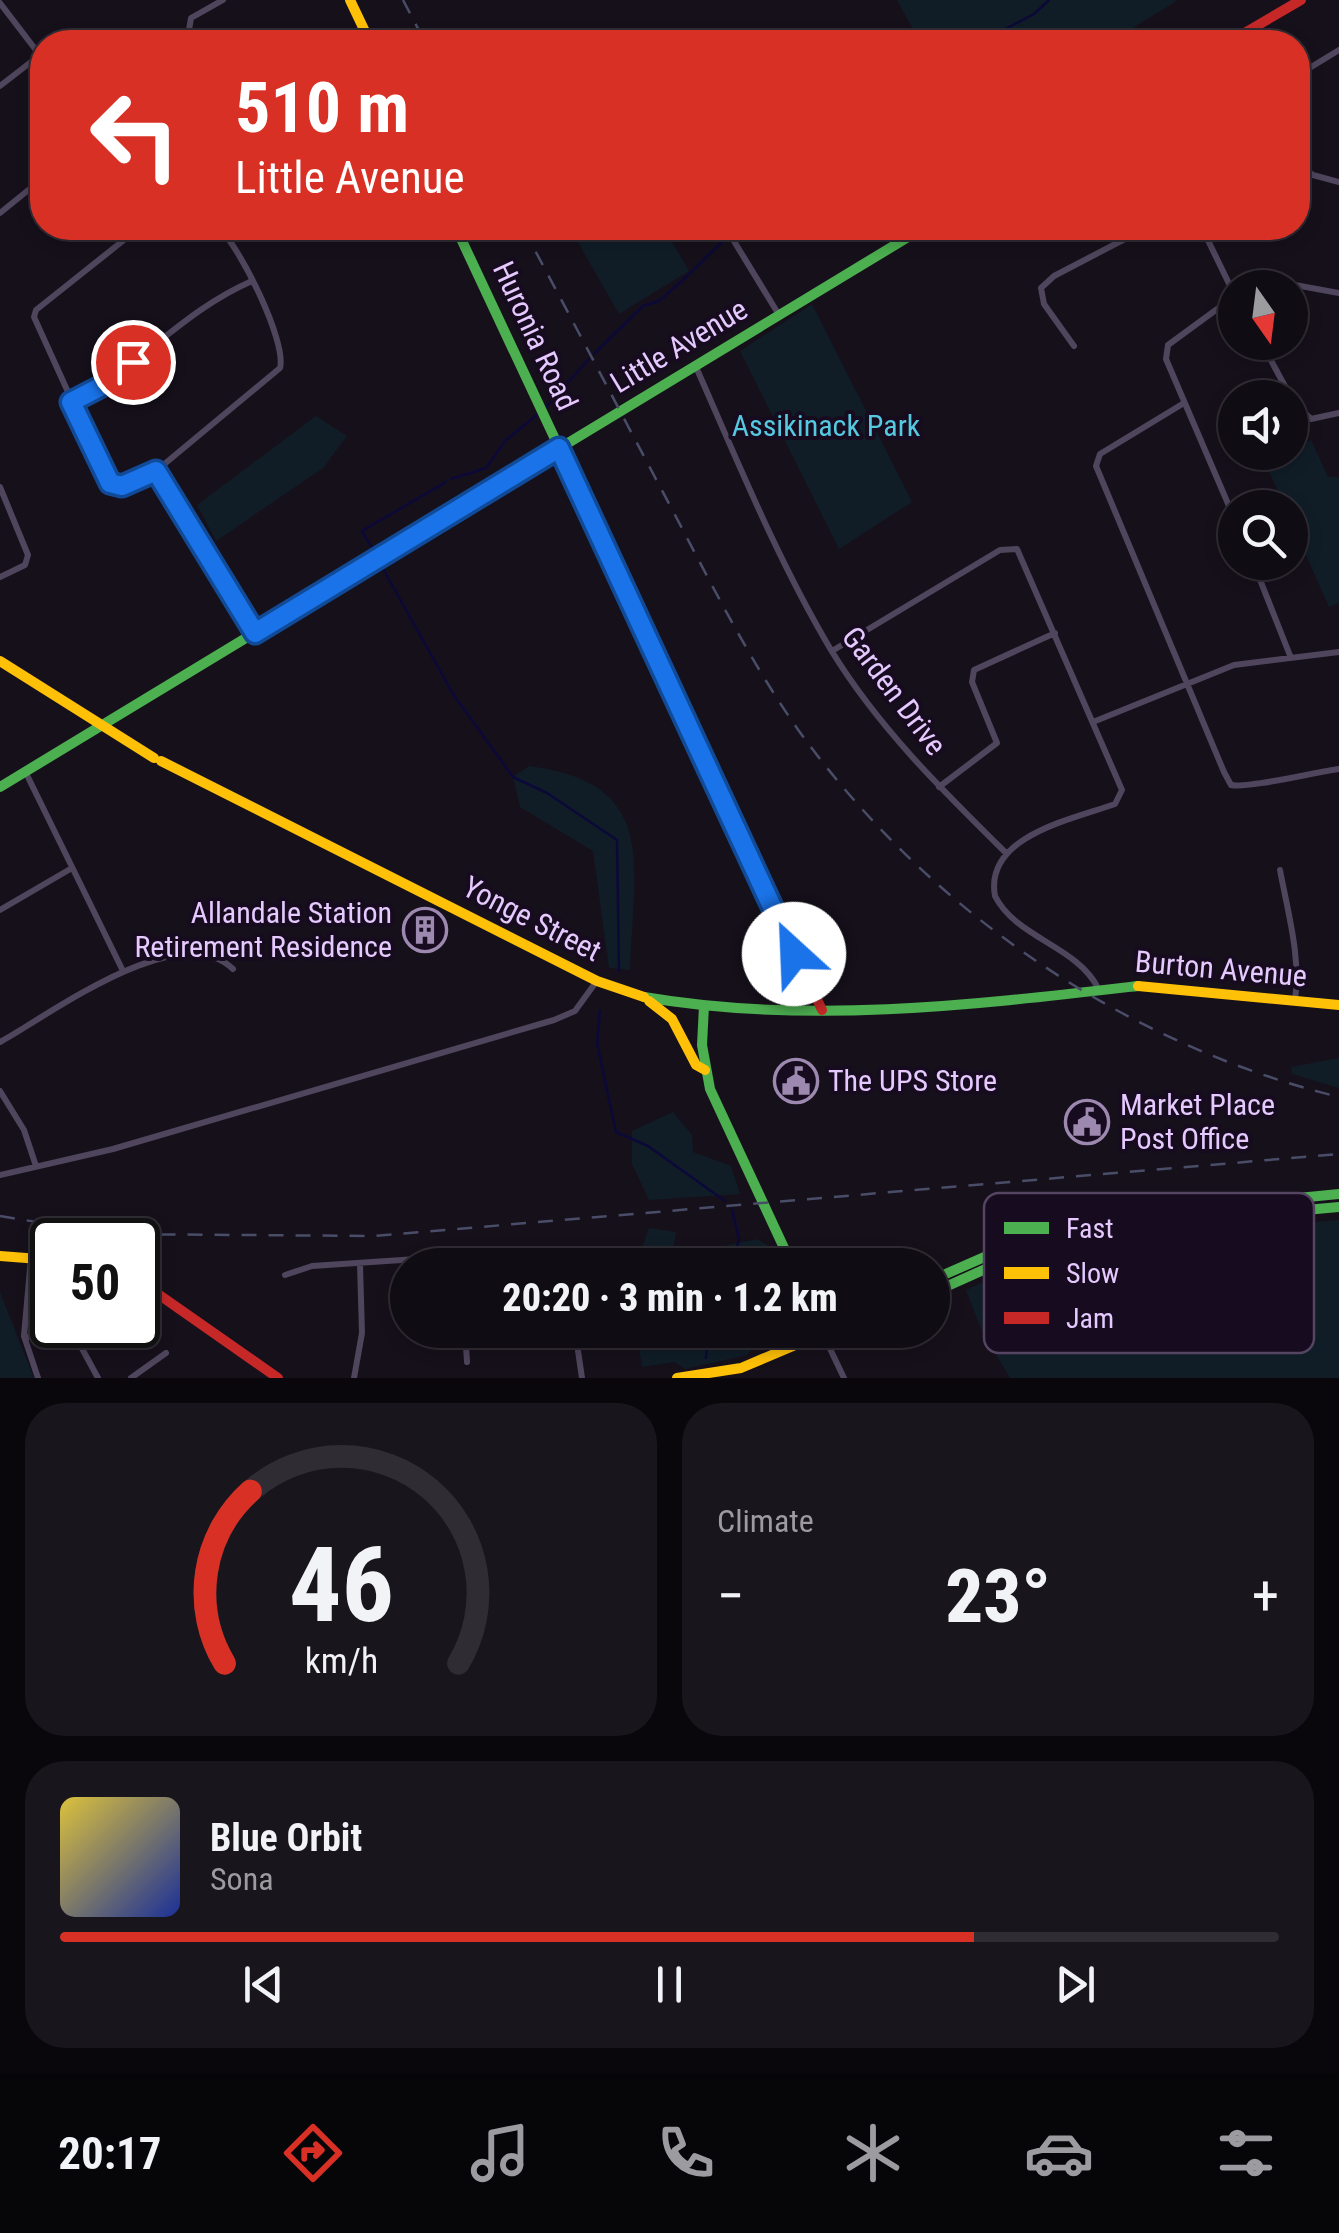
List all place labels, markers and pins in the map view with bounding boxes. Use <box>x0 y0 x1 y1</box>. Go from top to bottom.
pin <box>91 320 176 405</box>
place label: Allandale Station Retirement Residence <box>134 895 392 964</box>
building icon: Allandale Station Retirement Residence <box>402 907 448 953</box>
public building icon: The UPS Store <box>773 1058 819 1104</box>
place label: The UPS Store <box>828 1063 997 1098</box>
place label: Market Place Post Office <box>1120 1087 1275 1156</box>
public building icon: Market Place Post Office <box>1064 1099 1110 1145</box>

